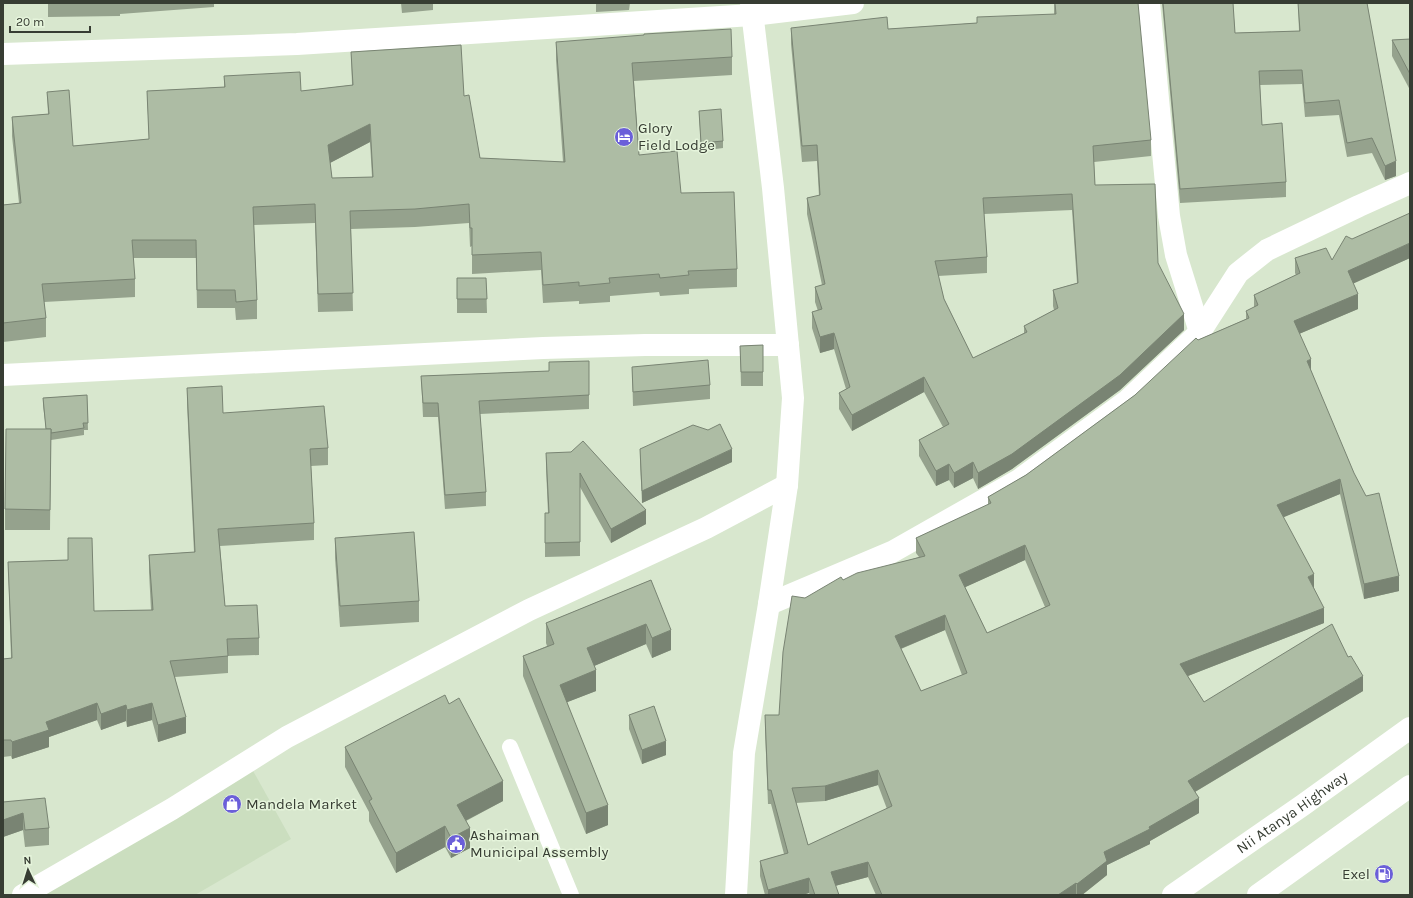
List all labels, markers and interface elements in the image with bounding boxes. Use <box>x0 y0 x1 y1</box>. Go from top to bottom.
scale bar <box>10 8 90 34</box>
text: 20 m <box>16 15 44 29</box>
place label: Glory Field Lodge <box>638 119 715 154</box>
hotel icon: Glory Field Lodge <box>613 126 635 148</box>
street label: Nii Atanya Highway <box>1233 767 1351 857</box>
shop icon: Mandela Market <box>221 793 243 815</box>
place label: Mandela Market <box>246 795 357 813</box>
place label: Ashaiman Municipal Assembly <box>470 826 609 861</box>
public building icon: Ashaiman Municipal Assembly <box>445 833 467 855</box>
north arrow <box>8 850 48 890</box>
text: N <box>23 854 32 867</box>
fuel station icon: Exel <box>1373 863 1395 885</box>
place label: Exel <box>1342 865 1370 883</box>

